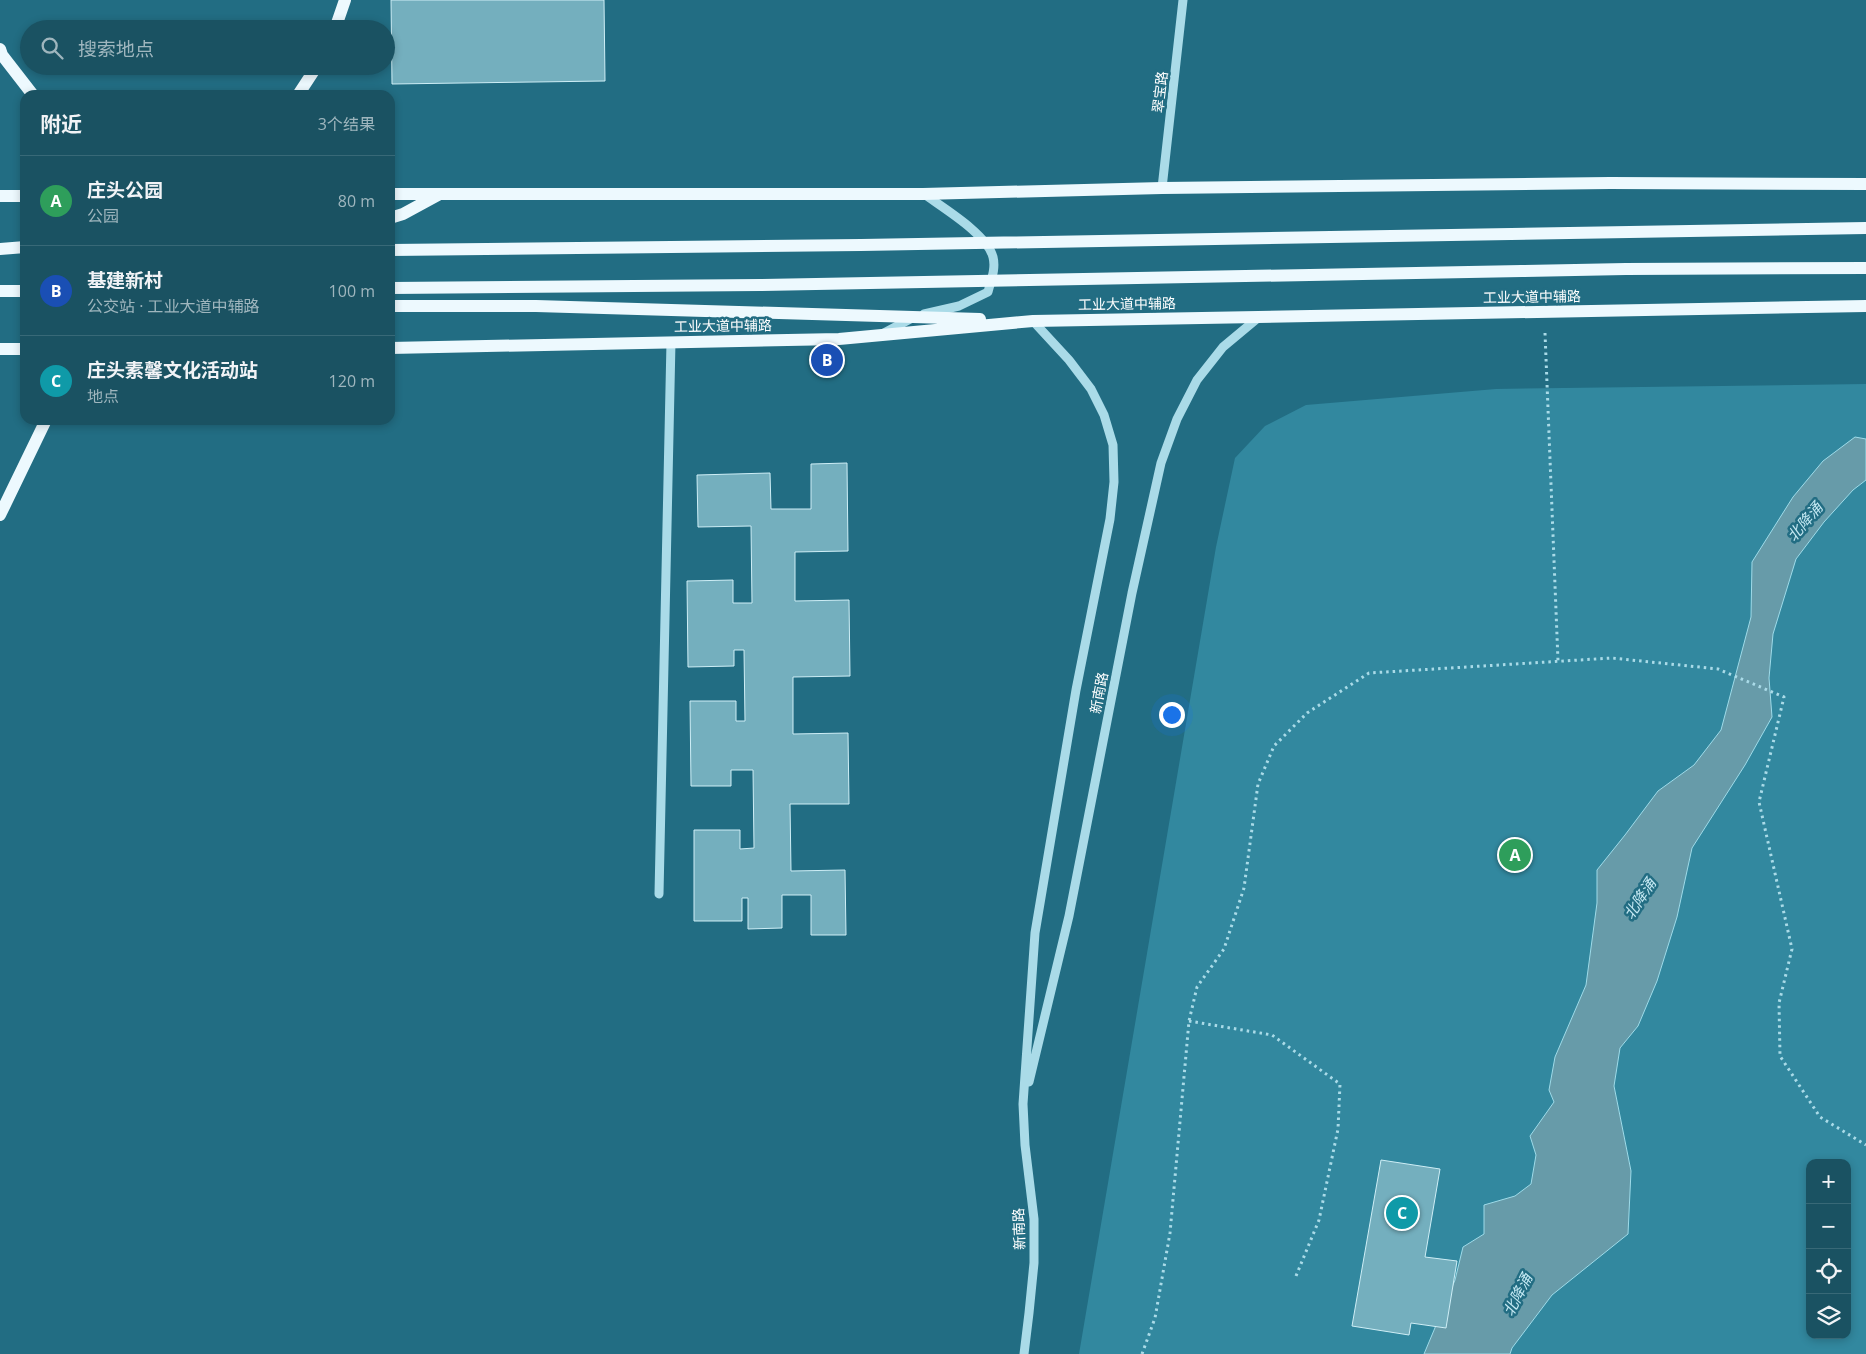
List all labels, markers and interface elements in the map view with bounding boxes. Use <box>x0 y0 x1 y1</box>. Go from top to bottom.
search box <box>20 20 395 75</box>
icon: search <box>38 34 66 62</box>
text: 搜索地点 <box>78 36 154 62</box>
street label: 翠宝路 <box>1148 70 1171 114</box>
text: 附近 <box>40 110 82 138</box>
text: 3个结果 <box>318 113 375 135</box>
text: 庄头公园 <box>87 177 163 203</box>
text: A <box>50 190 62 212</box>
text: 80 m <box>338 190 375 212</box>
text: 公园 <box>87 205 119 227</box>
text: 基建新村 <box>87 267 163 293</box>
text: B <box>51 280 61 302</box>
text: 100 m <box>329 280 375 302</box>
street label: 工业大道中辅路 <box>1483 286 1581 307</box>
street label: 工业大道中辅路 <box>1078 293 1176 314</box>
text: 公交站 · 工业大道中辅路 <box>87 295 260 317</box>
street label: 工业大道中辅路 <box>674 315 772 336</box>
pin: B <box>811 341 843 379</box>
text: 庄头素馨文化活动站 <box>87 357 258 383</box>
text: C <box>51 370 61 392</box>
text: 120 m <box>329 370 375 392</box>
text: 地点 <box>87 385 119 407</box>
water label: 北降涌 <box>1782 496 1828 545</box>
street label: 新南路 <box>1085 670 1112 715</box>
your location <box>1159 702 1185 728</box>
pin: A <box>1499 836 1531 874</box>
water label: 北降涌 <box>1619 872 1661 923</box>
map controls <box>1806 1159 1851 1339</box>
button: + <box>1806 1159 1851 1204</box>
pin: C <box>1386 1194 1418 1232</box>
button: − <box>1806 1204 1851 1249</box>
street label: 新南路 <box>1008 1208 1029 1250</box>
button: locate <box>1806 1249 1851 1294</box>
water label: 北降涌 <box>1498 1268 1537 1319</box>
button: layers <box>1806 1294 1851 1339</box>

